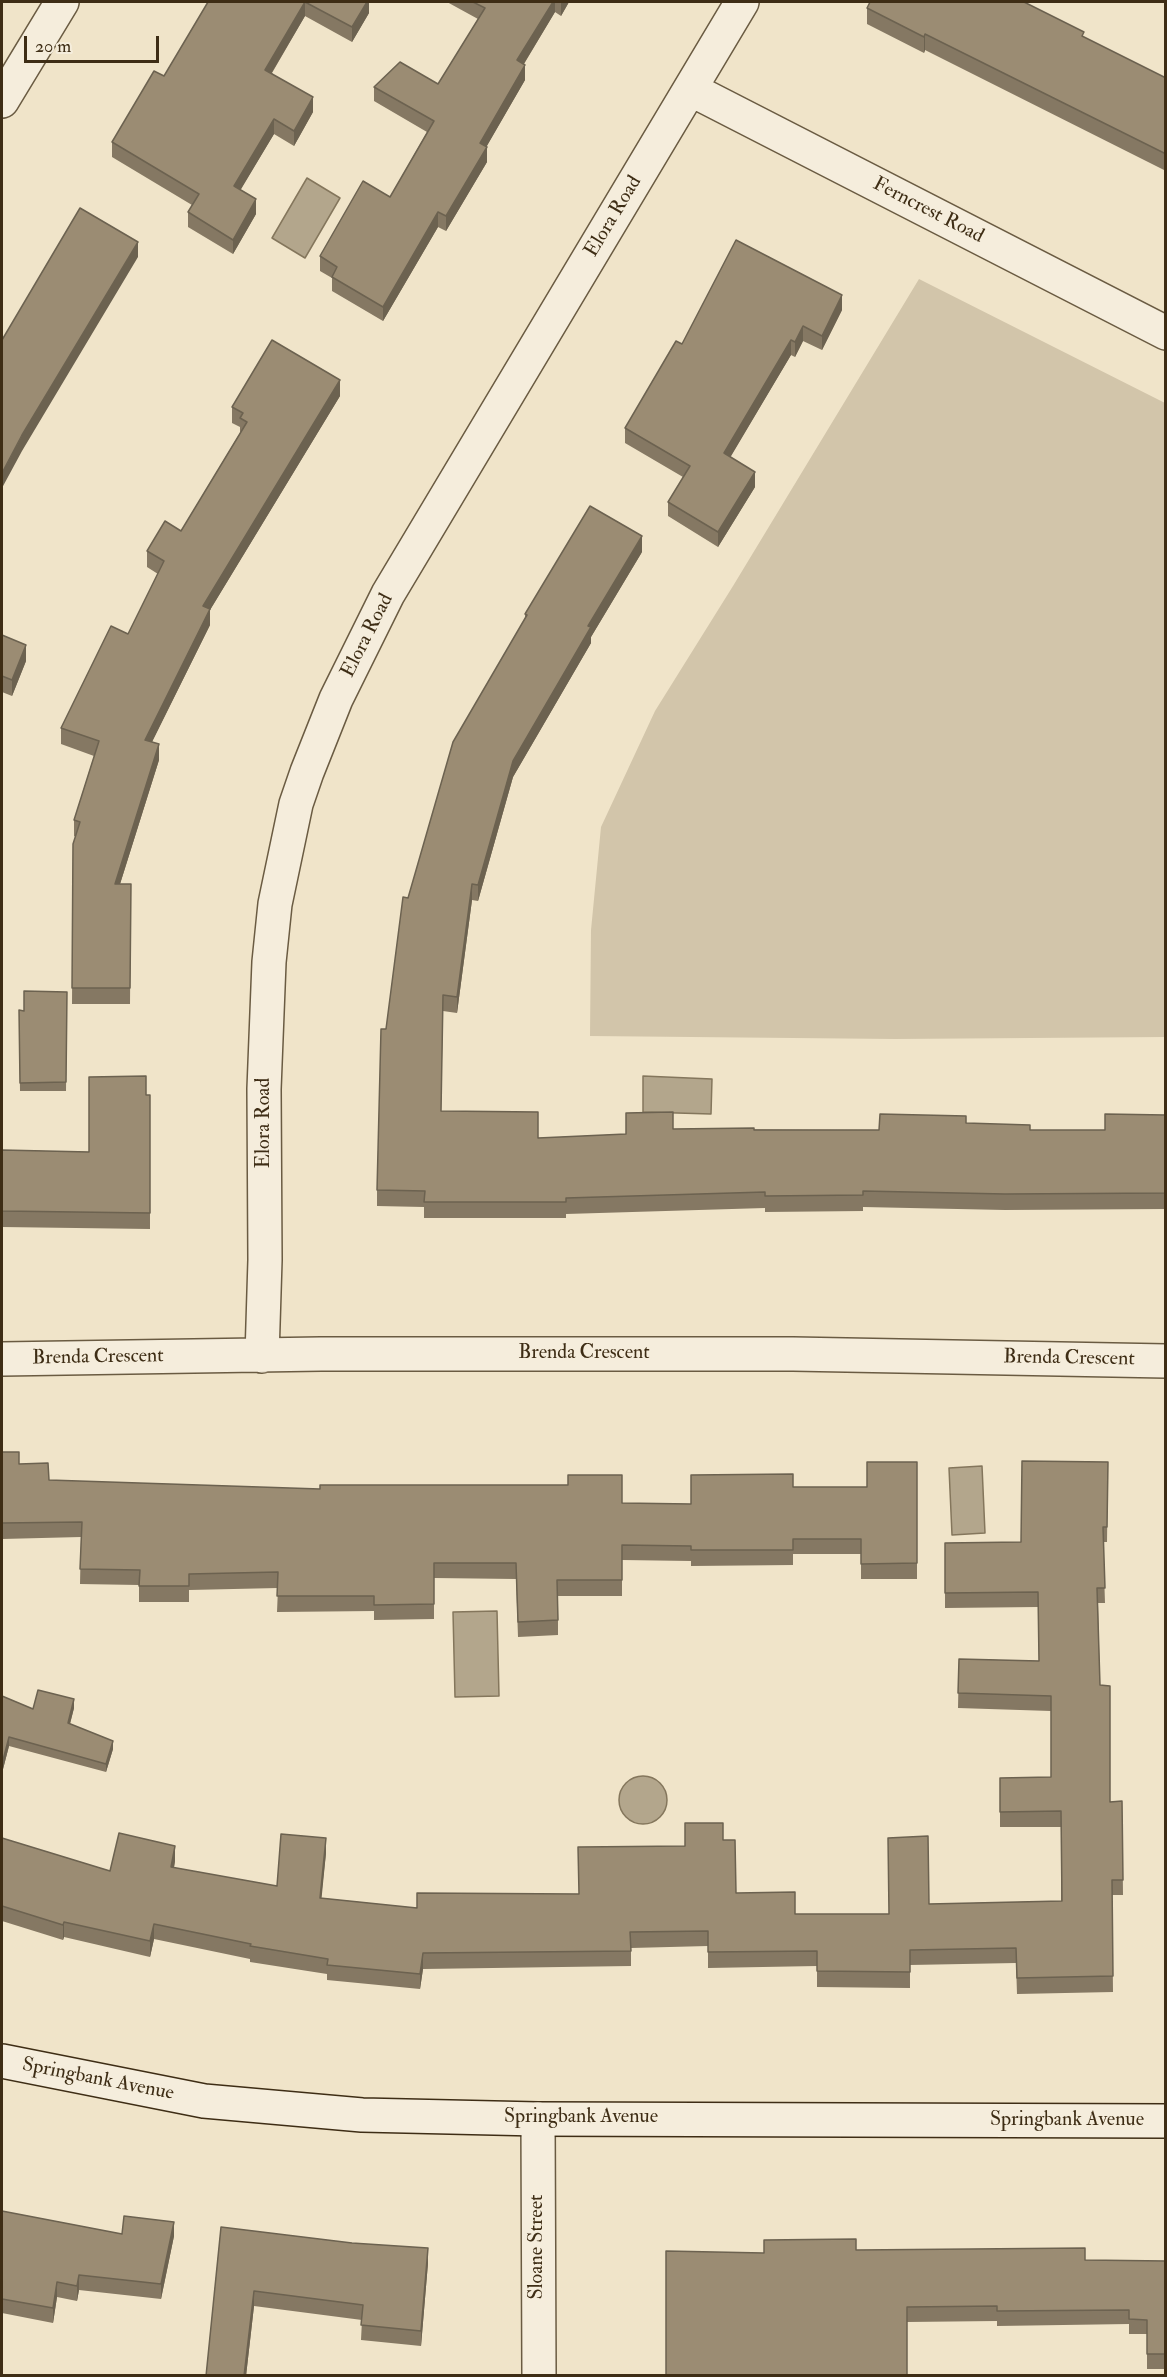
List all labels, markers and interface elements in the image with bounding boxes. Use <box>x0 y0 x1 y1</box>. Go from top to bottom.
scale bar <box>27 24 162 62</box>
text: 20 m <box>35 35 71 58</box>
street label: Elora Road <box>580 172 648 262</box>
street label: Ferncrest Road <box>869 173 987 249</box>
street label: Elora Road <box>337 590 399 682</box>
street label: Elora Road <box>253 1078 277 1168</box>
street label: Brenda Crescent <box>518 1342 650 1366</box>
street label: Brenda Crescent <box>32 1345 164 1371</box>
street label: Brenda Crescent <box>1003 1346 1135 1372</box>
street label: Springbank Avenue <box>20 2054 176 2106</box>
street label: Springbank Avenue <box>504 2106 658 2130</box>
street label: Springbank Avenue <box>990 2109 1144 2133</box>
street label: Sloane Street <box>526 2194 550 2300</box>

